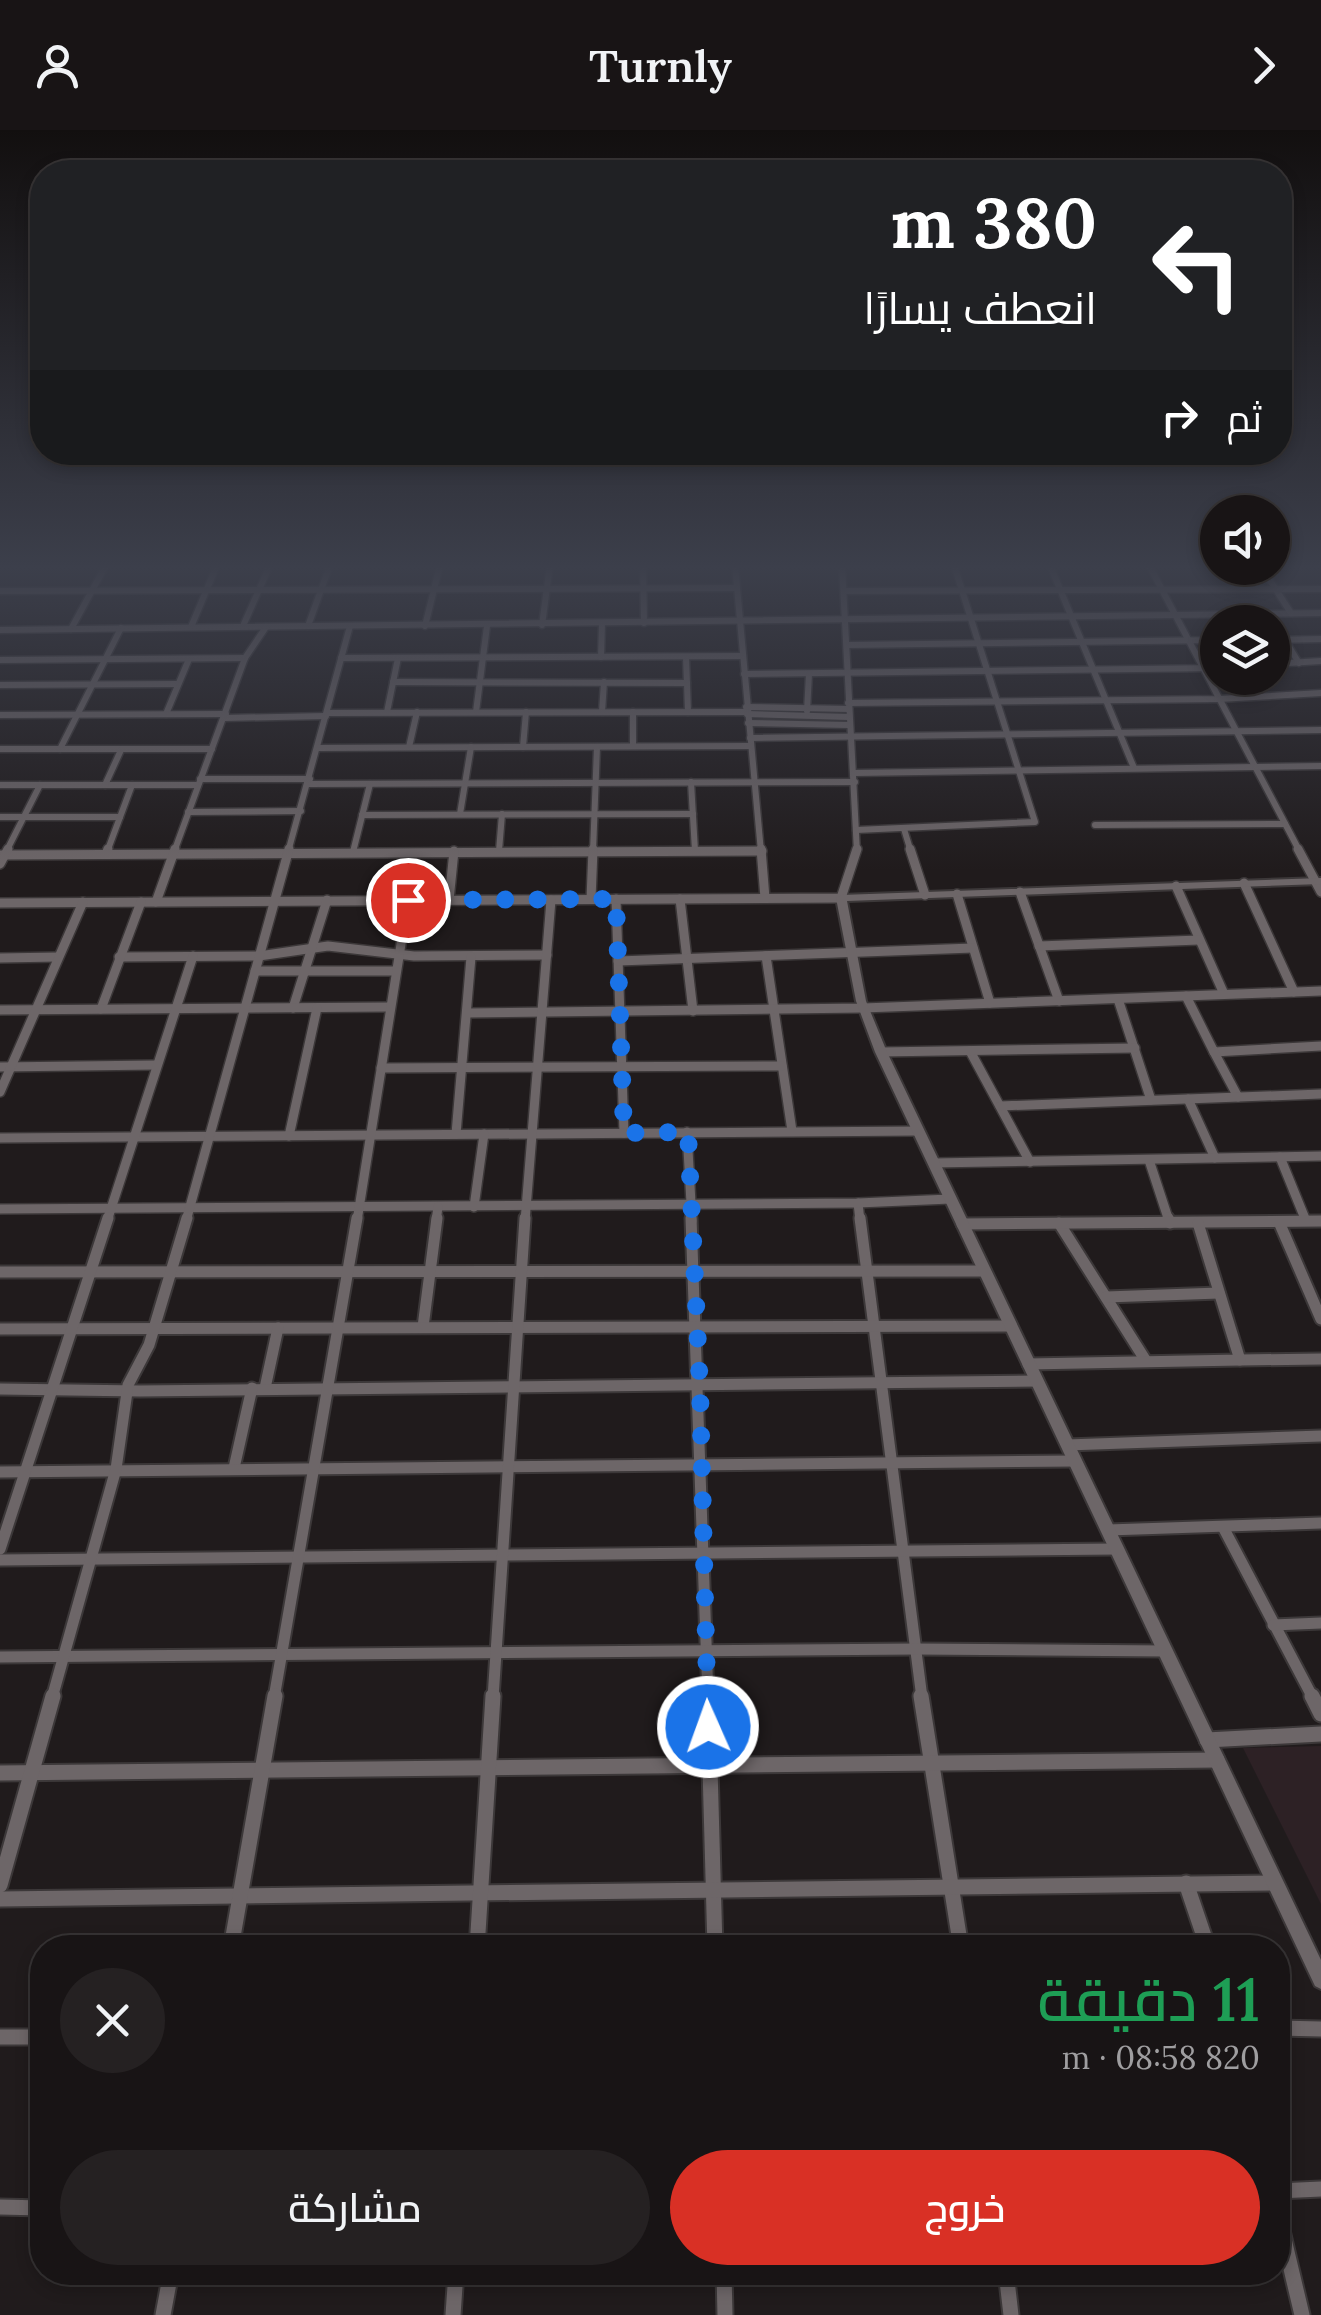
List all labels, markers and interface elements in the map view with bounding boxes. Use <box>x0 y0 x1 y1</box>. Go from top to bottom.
text: Turnly <box>589 37 732 94</box>
icon: person <box>30 38 85 93</box>
icon: forward <box>1236 38 1291 93</box>
text: 380 m <box>890 178 1097 267</box>
icon: left <box>1132 200 1262 330</box>
text: انعطف يسارًا <box>863 279 1097 336</box>
icon: right <box>1152 390 1207 445</box>
text: ثم <box>1227 394 1262 442</box>
map controls <box>1200 495 1290 695</box>
button: sound <box>1200 495 1290 585</box>
button: layers <box>1200 605 1290 695</box>
pin <box>366 858 451 943</box>
icon: arrive <box>381 873 436 928</box>
position arrow <box>656 1675 760 1779</box>
text: 11 دقيقة <box>1037 1961 1260 2037</box>
button: close <box>60 1968 165 2073</box>
text: 820 m · 08:58 <box>1062 2037 1260 2078</box>
button: مشاركة <box>60 2150 650 2265</box>
button: خروج <box>670 2150 1260 2265</box>

